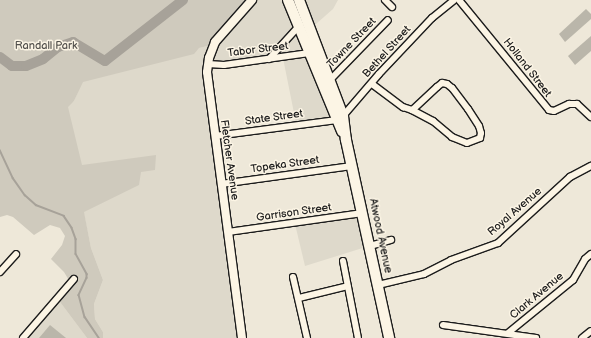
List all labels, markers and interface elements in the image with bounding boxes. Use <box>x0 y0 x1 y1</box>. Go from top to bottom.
street label: Towne Street <box>325 15 379 71</box>
street label: Bethel Street <box>360 23 414 81</box>
street label: Holland Street <box>500 36 554 100</box>
park label: Randall Park <box>15 39 77 53</box>
street label: Tabor Street <box>227 40 289 60</box>
street label: State Street <box>244 107 304 129</box>
street label: Fletcher Avenue <box>217 119 241 201</box>
street label: Topeka Street <box>250 154 320 176</box>
street label: Royal Avenue <box>485 185 545 239</box>
street label: Atwood Avenue <box>366 197 394 275</box>
street label: Garrison Street <box>255 201 333 225</box>
street label: Clark Avenue <box>508 270 566 322</box>

